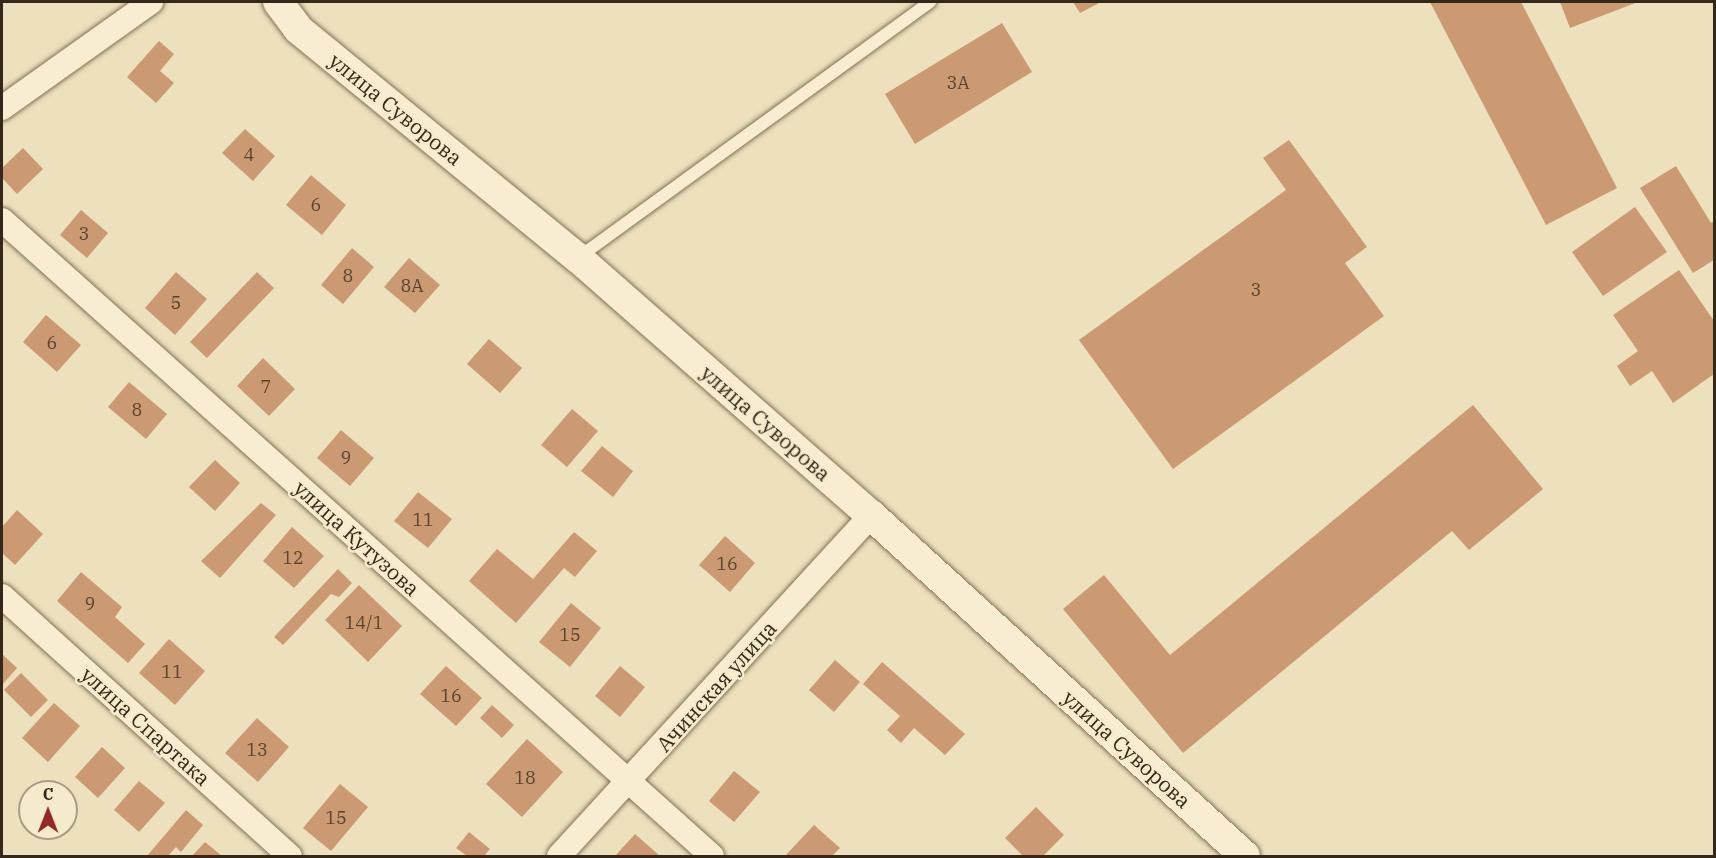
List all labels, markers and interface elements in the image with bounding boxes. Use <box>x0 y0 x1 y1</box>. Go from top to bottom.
street label: улица Суворова <box>324 48 468 170</box>
house number: 3А <box>946 72 970 94</box>
house number: 4 <box>244 144 254 166</box>
house number: 6 <box>311 194 321 216</box>
house number: 3 <box>79 223 89 245</box>
house number: 8 <box>343 265 353 287</box>
house number: 8А <box>400 275 424 297</box>
house number: 3 <box>1251 279 1261 301</box>
house number: 5 <box>171 292 181 314</box>
house number: 6 <box>47 332 57 354</box>
street label: улица Суворова <box>696 360 836 486</box>
house number: 7 <box>261 376 271 398</box>
house number: 8 <box>132 399 142 421</box>
house number: 9 <box>341 447 351 469</box>
street label: улица Кутузова <box>289 475 425 601</box>
house number: 11 <box>412 509 434 531</box>
house number: 12 <box>282 547 304 569</box>
house number: 16 <box>716 553 738 575</box>
house number: 9 <box>85 593 95 615</box>
house number: 14/1 <box>345 612 383 634</box>
street label: Ачинская улица <box>651 615 781 757</box>
house number: 15 <box>559 624 581 646</box>
street label: улица Спартака <box>76 661 216 791</box>
house number: 11 <box>161 661 183 683</box>
house number: 16 <box>440 685 462 707</box>
street label: улица Суворова <box>1058 685 1196 813</box>
house number: 13 <box>246 739 268 761</box>
house number: 18 <box>514 767 536 789</box>
north arrow <box>18 780 78 840</box>
text: С <box>43 784 53 804</box>
house number: 15 <box>325 807 347 829</box>

